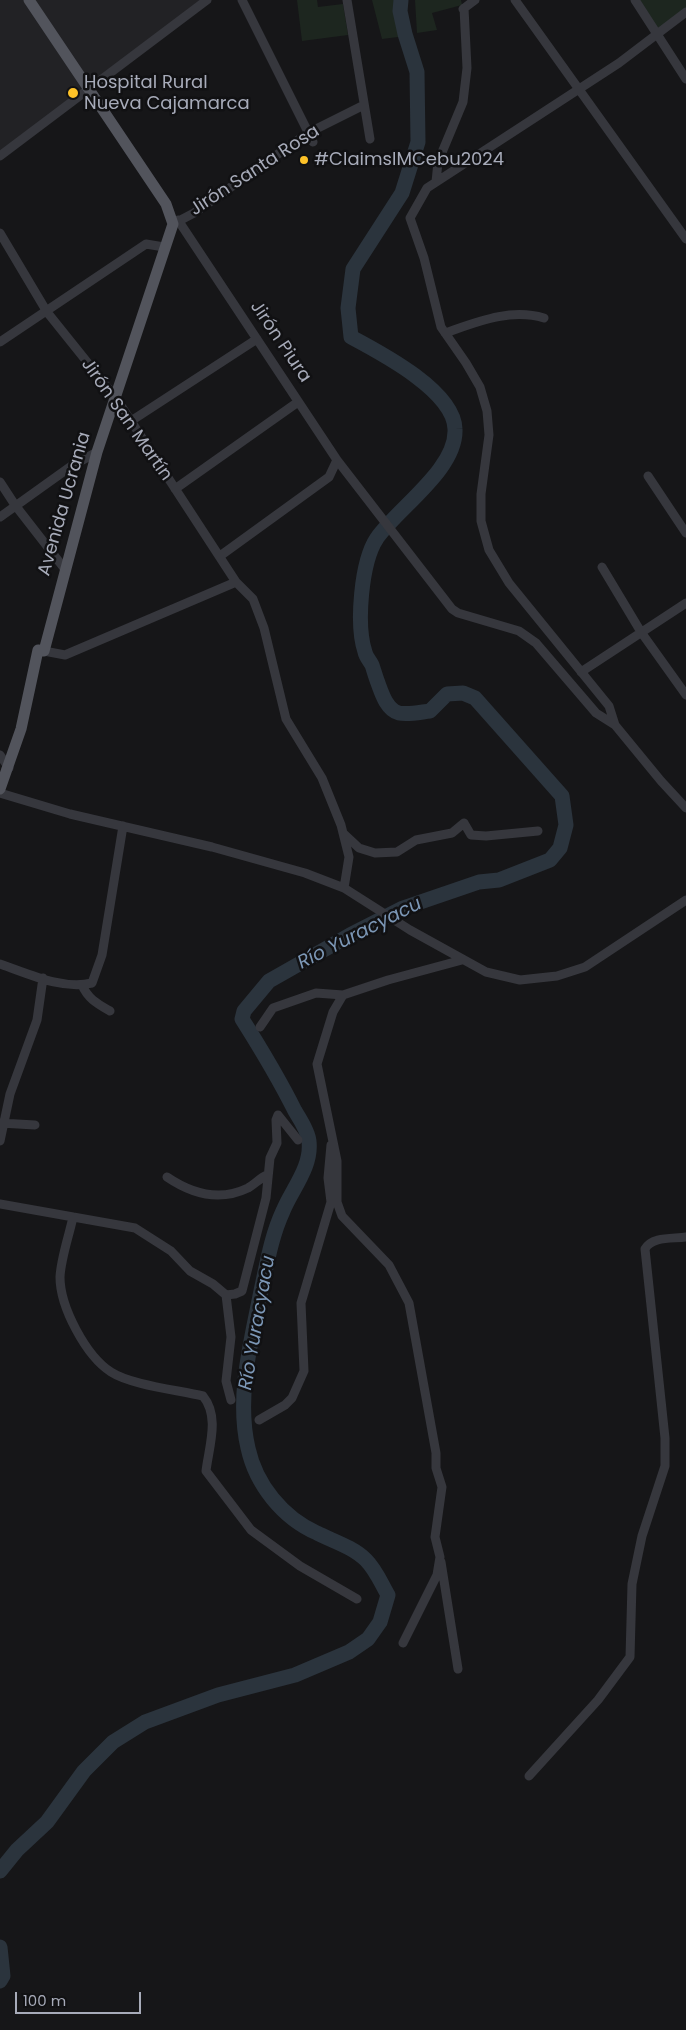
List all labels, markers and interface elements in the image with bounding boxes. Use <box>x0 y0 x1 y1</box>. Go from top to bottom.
place label: Hospital Rural Nueva Cajamarca <box>84 72 250 115</box>
marker: Hospital Rural Nueva Cajamarca <box>66 86 80 100</box>
street label: Jirón Santa Rosa <box>186 121 324 221</box>
place label: #ClaimsIMCebu2024 <box>314 149 504 171</box>
marker: #ClaimsIMCebu2024 <box>298 154 310 166</box>
street label: Jirón Piura <box>245 297 315 387</box>
street label: Jirón San Martín <box>76 355 176 485</box>
street label: Avenida Ucrania <box>34 430 96 578</box>
water label: Río Yuracyacu <box>294 893 426 975</box>
water label: Río Yuracyacu <box>235 1254 281 1392</box>
scale bar <box>18 1982 144 2014</box>
text: 100 m <box>23 1990 66 2011</box>

